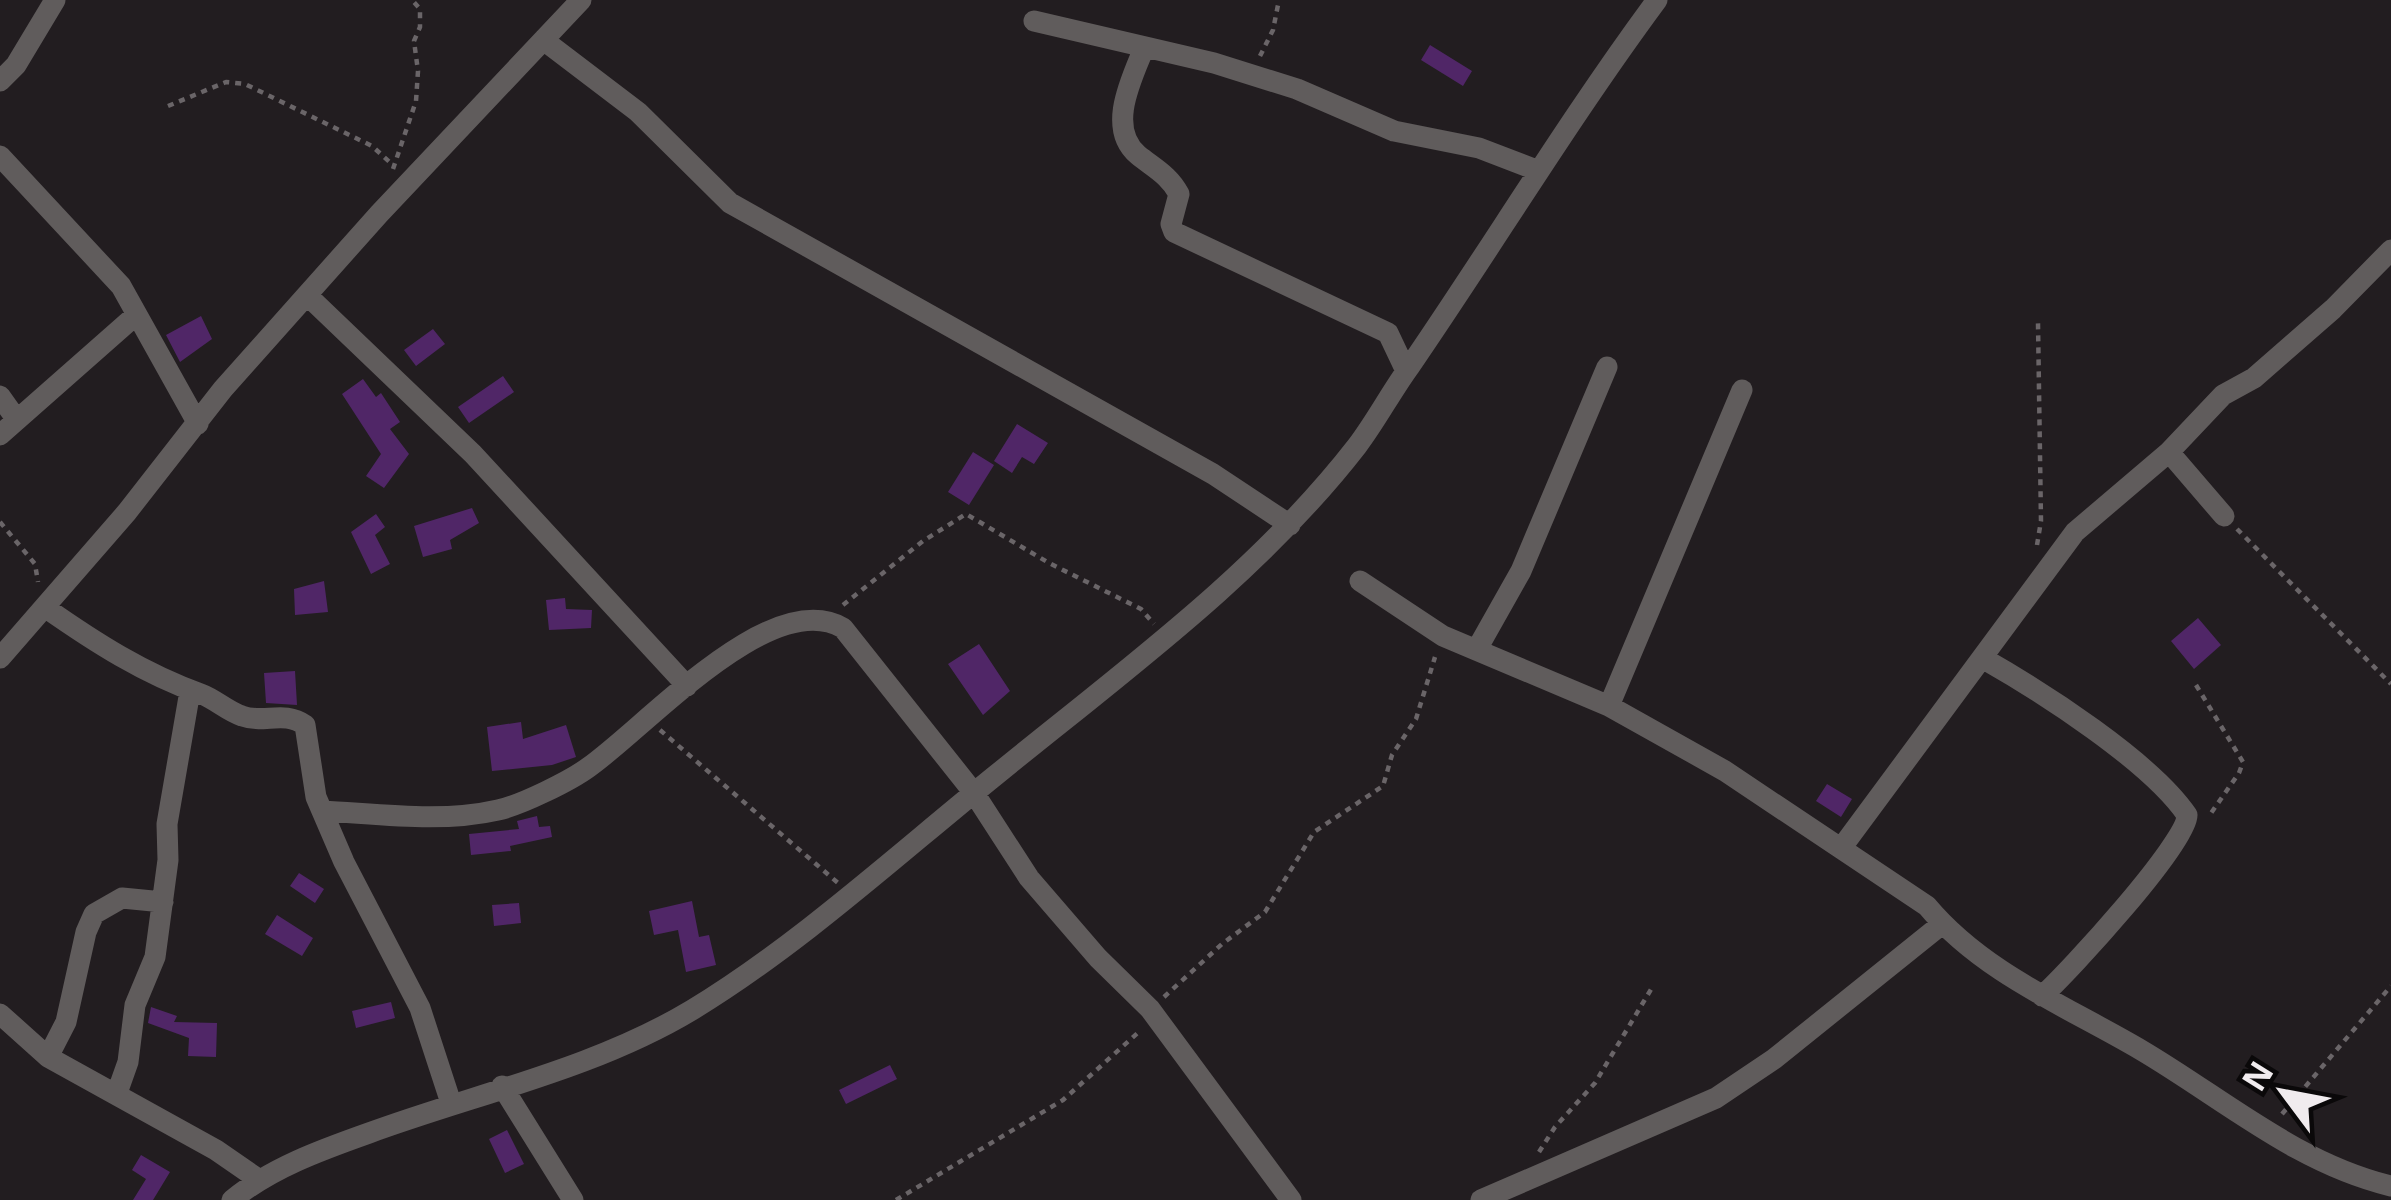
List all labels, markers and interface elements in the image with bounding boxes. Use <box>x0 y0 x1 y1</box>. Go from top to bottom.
north arrow <box>2223 1032 2343 1152</box>
text: N <box>2231 1053 2283 1099</box>

